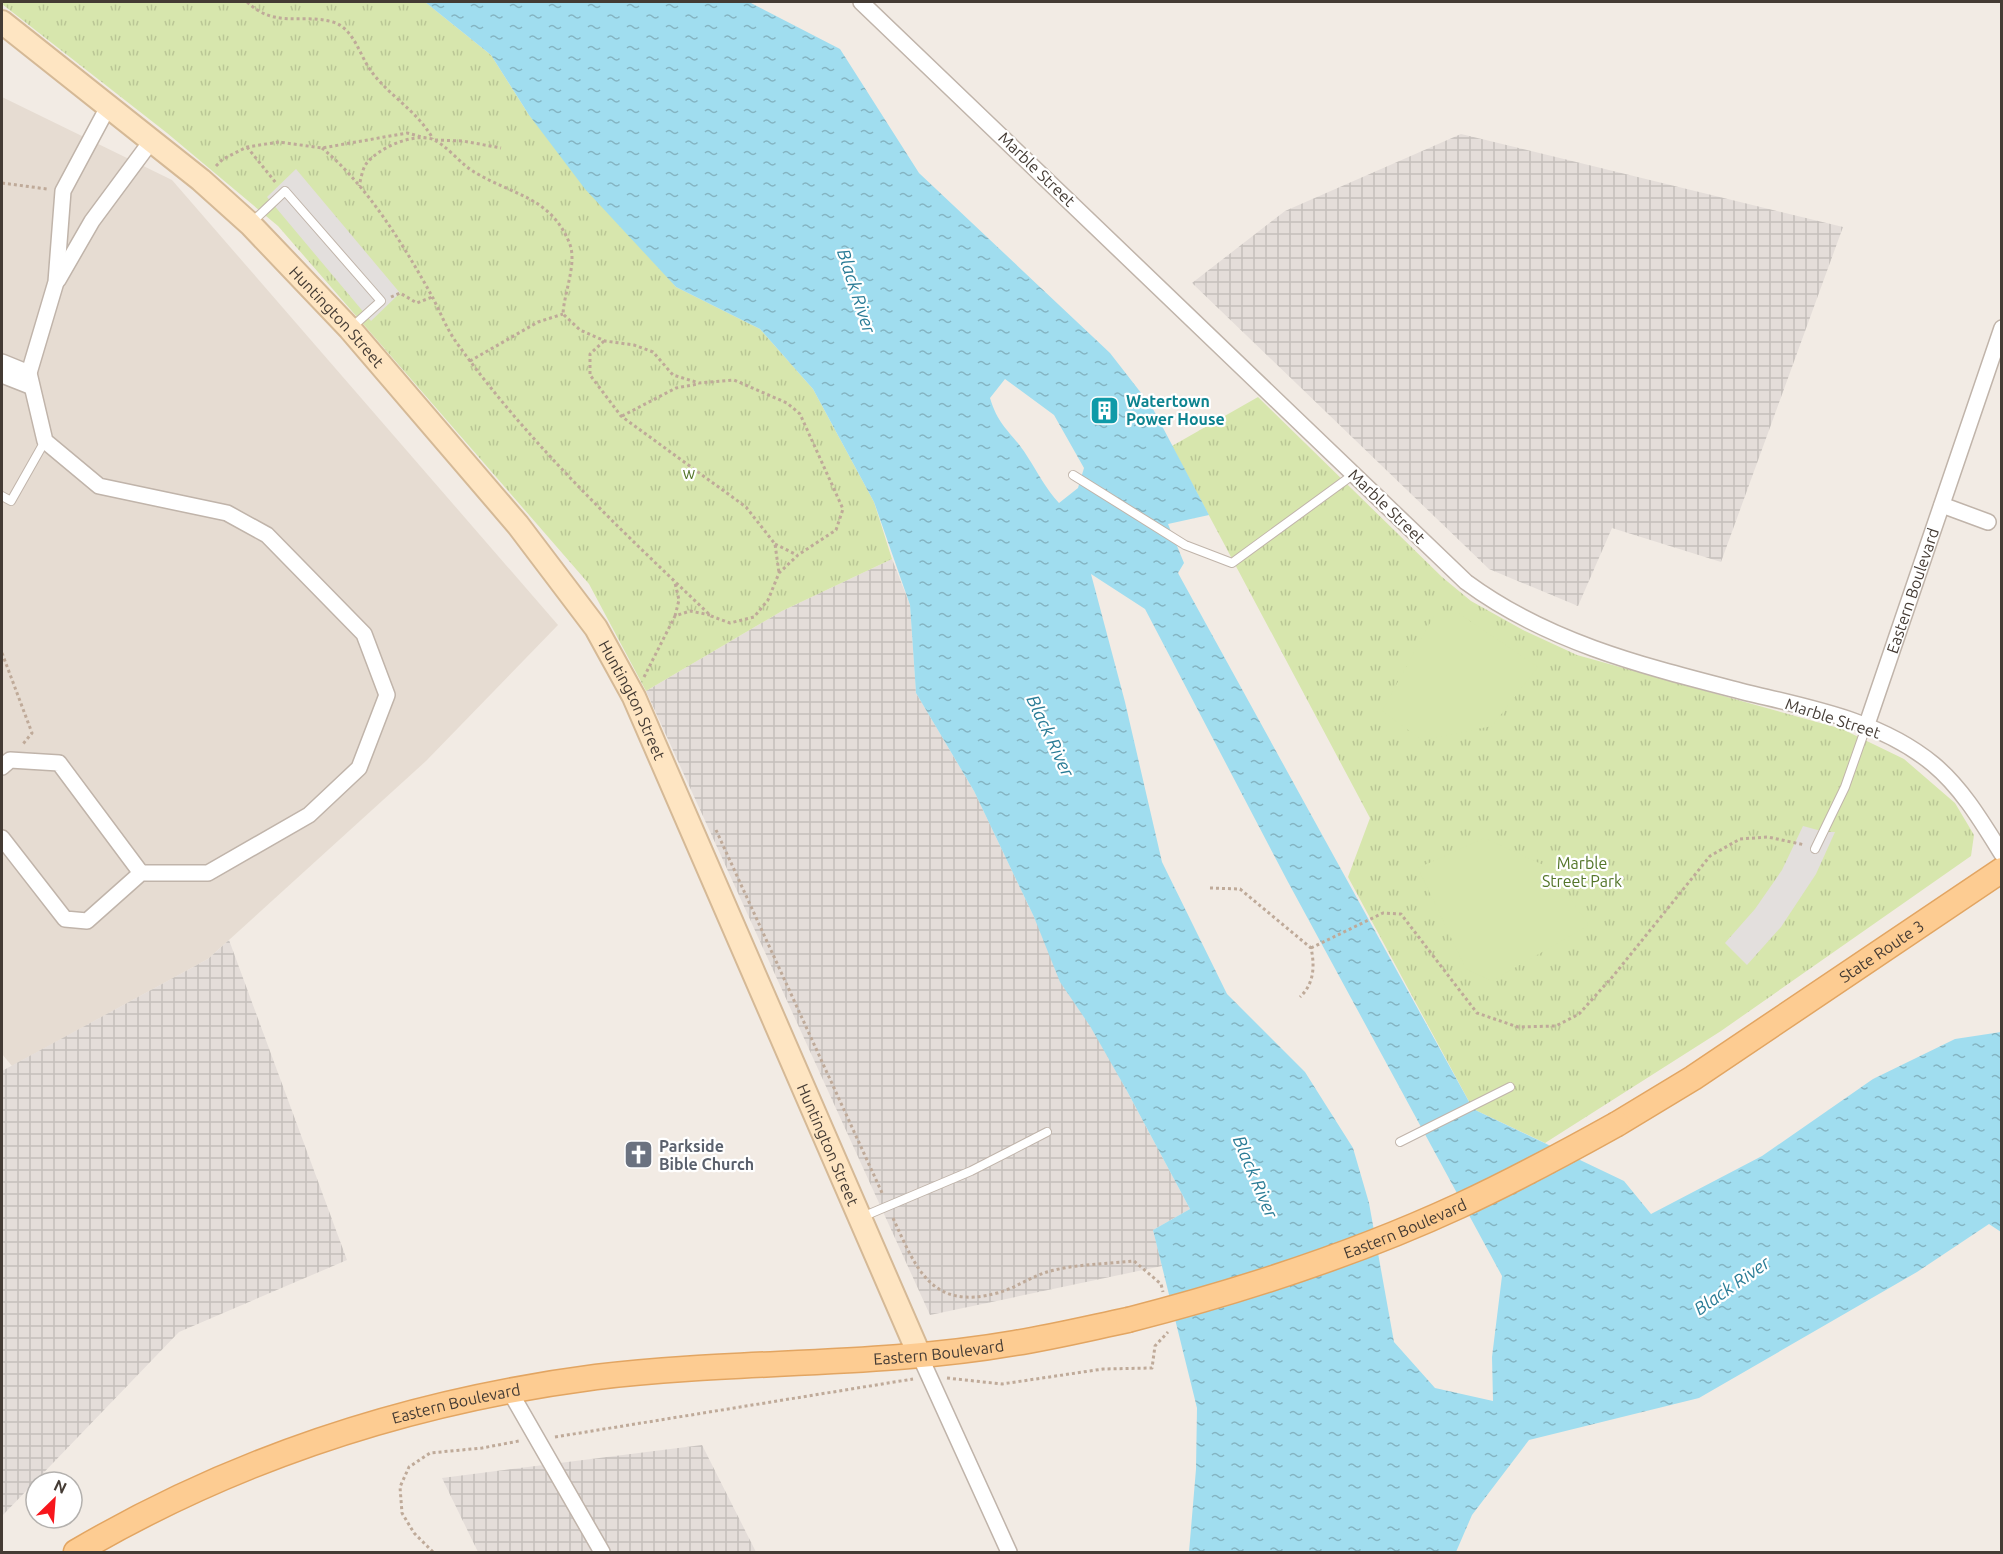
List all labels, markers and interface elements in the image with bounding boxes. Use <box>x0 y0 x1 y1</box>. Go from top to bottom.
street label: Marble Street <box>995 128 1079 210</box>
water label: Black River <box>834 246 880 336</box>
street label: Huntington Street <box>286 262 388 372</box>
place label: Watertown Power House <box>1126 392 1225 428</box>
building icon: Watertown Power House <box>1089 394 1121 426</box>
park label: w <box>683 464 696 482</box>
street label: Marble Street <box>1345 465 1429 547</box>
street label: Eastern Boulevard <box>1883 526 1942 656</box>
street label: Huntington Street <box>595 637 669 763</box>
water label: Black River <box>1023 692 1079 780</box>
street label: Marble Street <box>1783 694 1883 742</box>
park label: Marble Street Park <box>1542 854 1622 890</box>
street label: State Route 3 <box>1836 916 1927 986</box>
street label: Huntington Street <box>794 1081 863 1209</box>
water label: Black River <box>1230 1132 1283 1222</box>
place label: Parkside Bible Church <box>659 1137 754 1173</box>
church icon: Parkside Bible Church <box>622 1139 654 1171</box>
street label: Eastern Boulevard <box>1341 1195 1469 1262</box>
water label: Black River <box>1690 1251 1774 1318</box>
street label: Eastern Boulevard <box>873 1336 1005 1368</box>
street label: Eastern Boulevard <box>390 1380 522 1427</box>
north arrow <box>24 1470 84 1530</box>
text: N <box>51 1476 70 1497</box>

